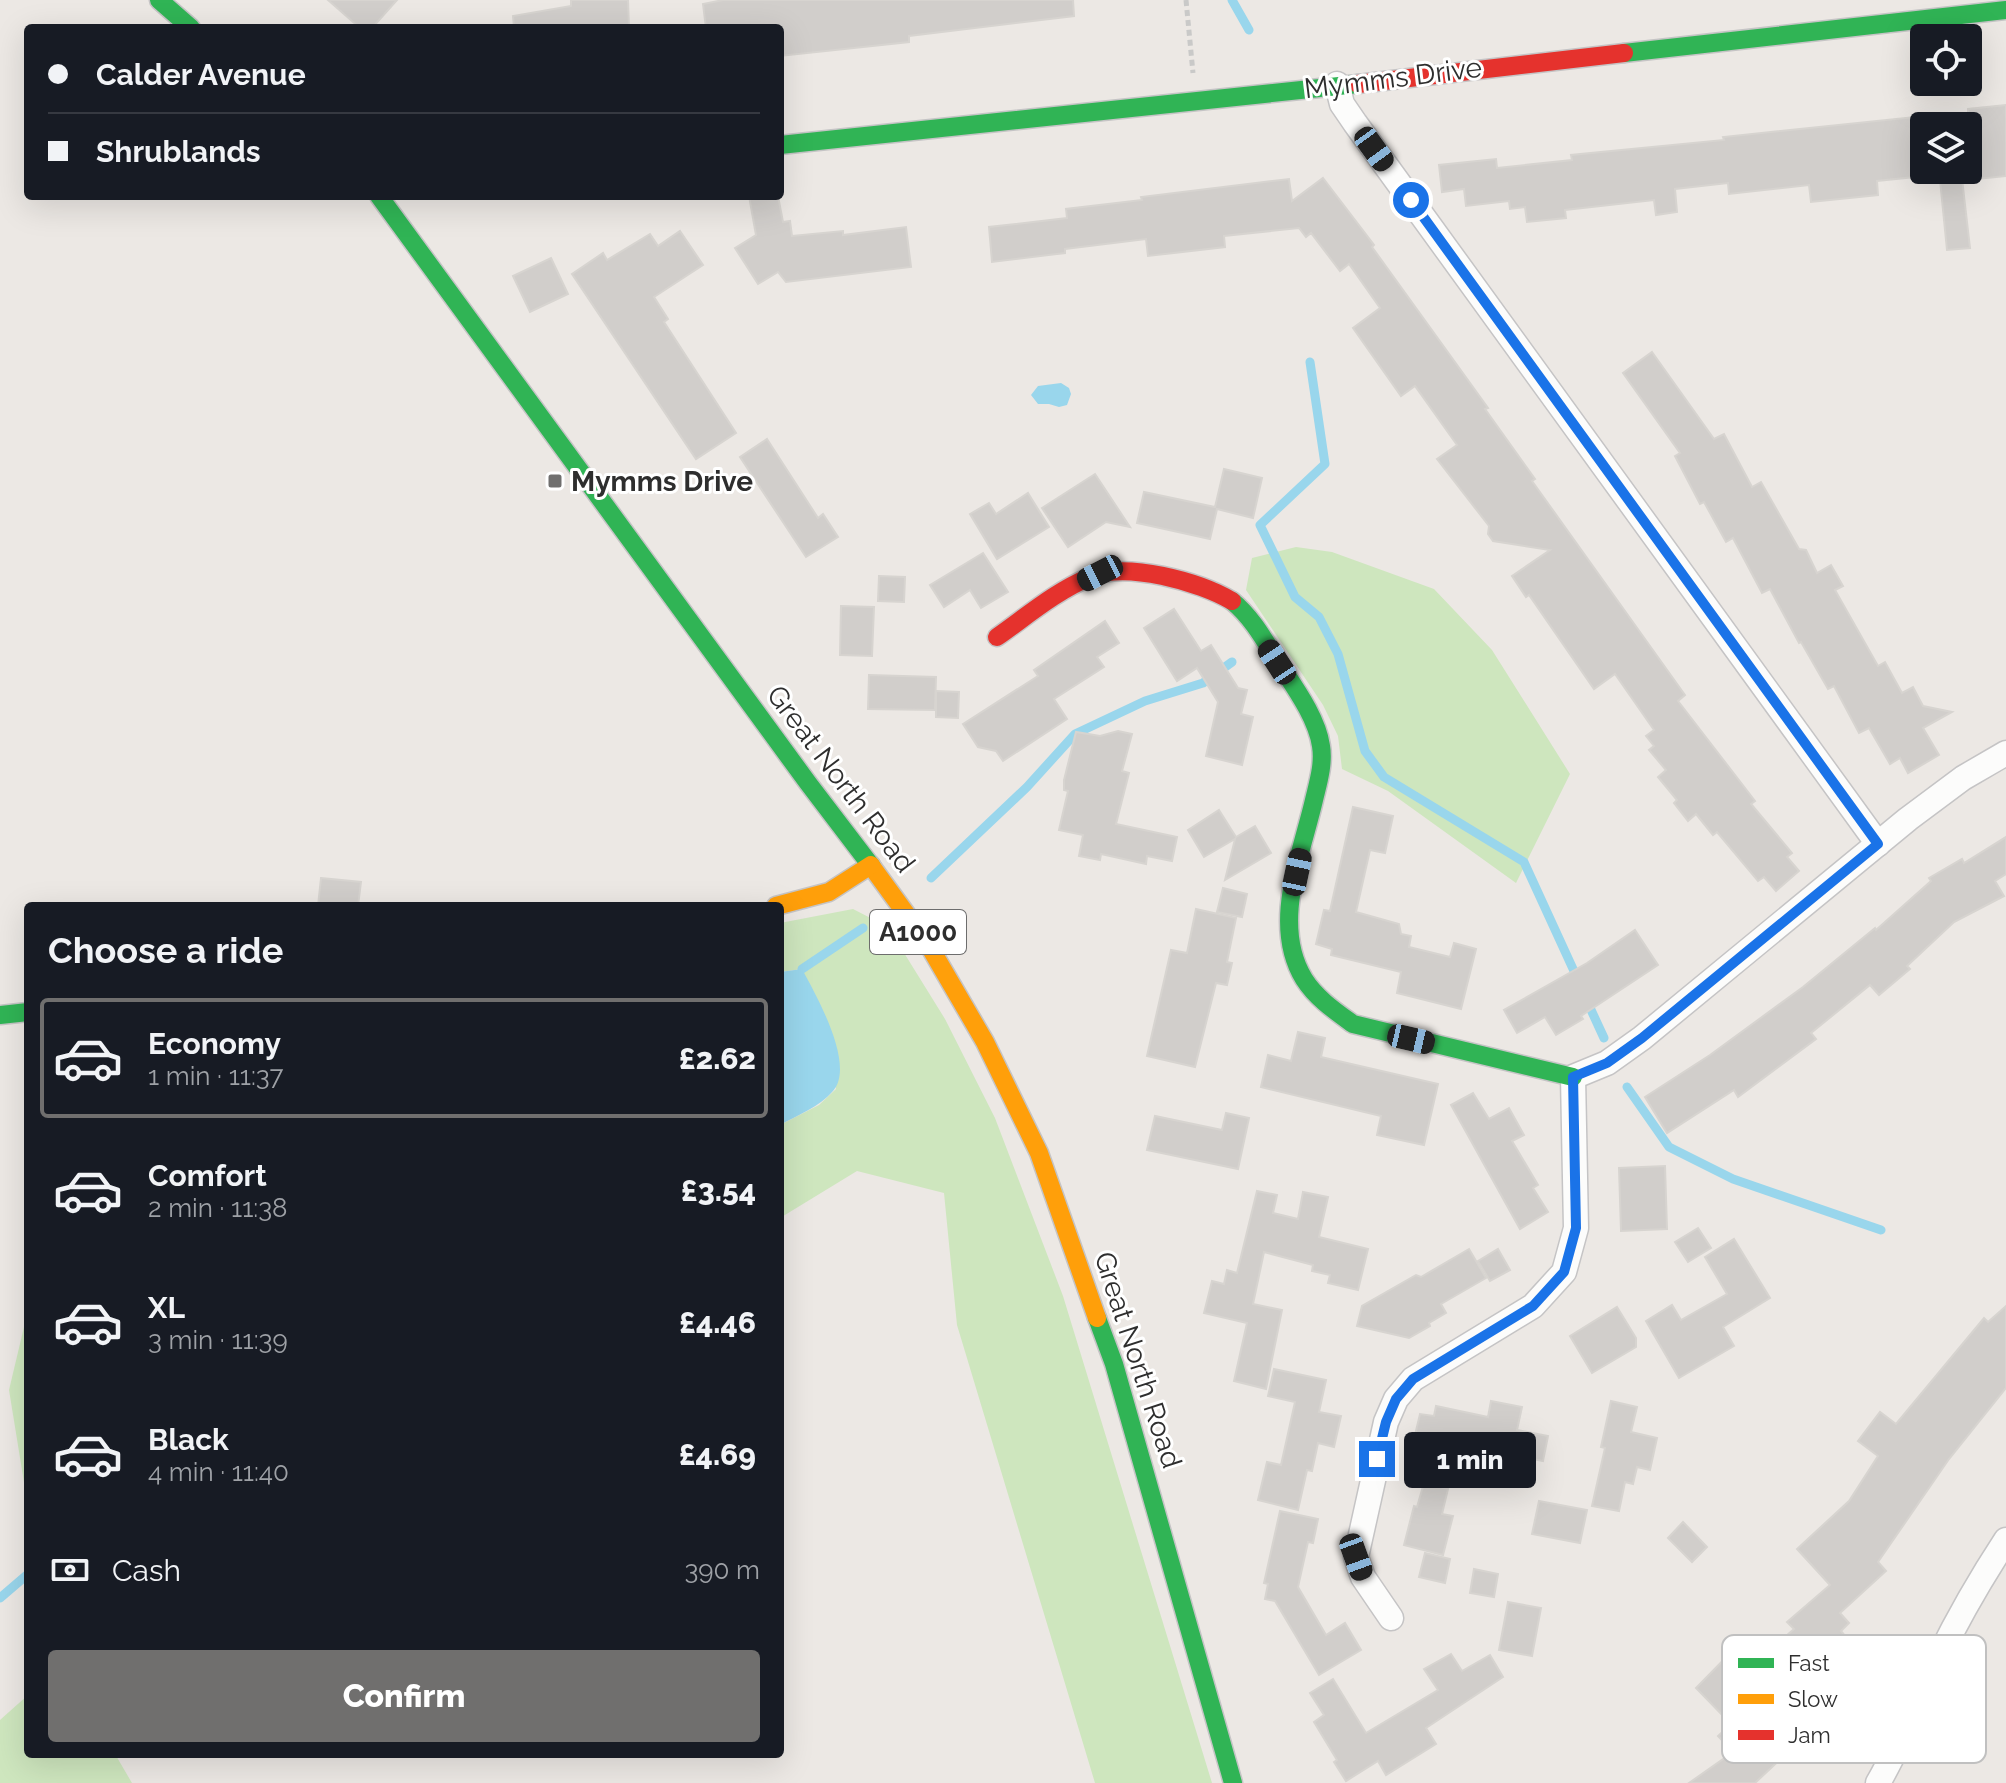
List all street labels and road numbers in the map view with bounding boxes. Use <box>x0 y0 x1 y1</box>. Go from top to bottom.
street label: Mymms Drive <box>1302 51 1484 105</box>
street label: Great North Road <box>760 679 922 879</box>
road number: A1000 <box>870 910 966 954</box>
street label: Great North Road <box>1087 1248 1189 1472</box>

